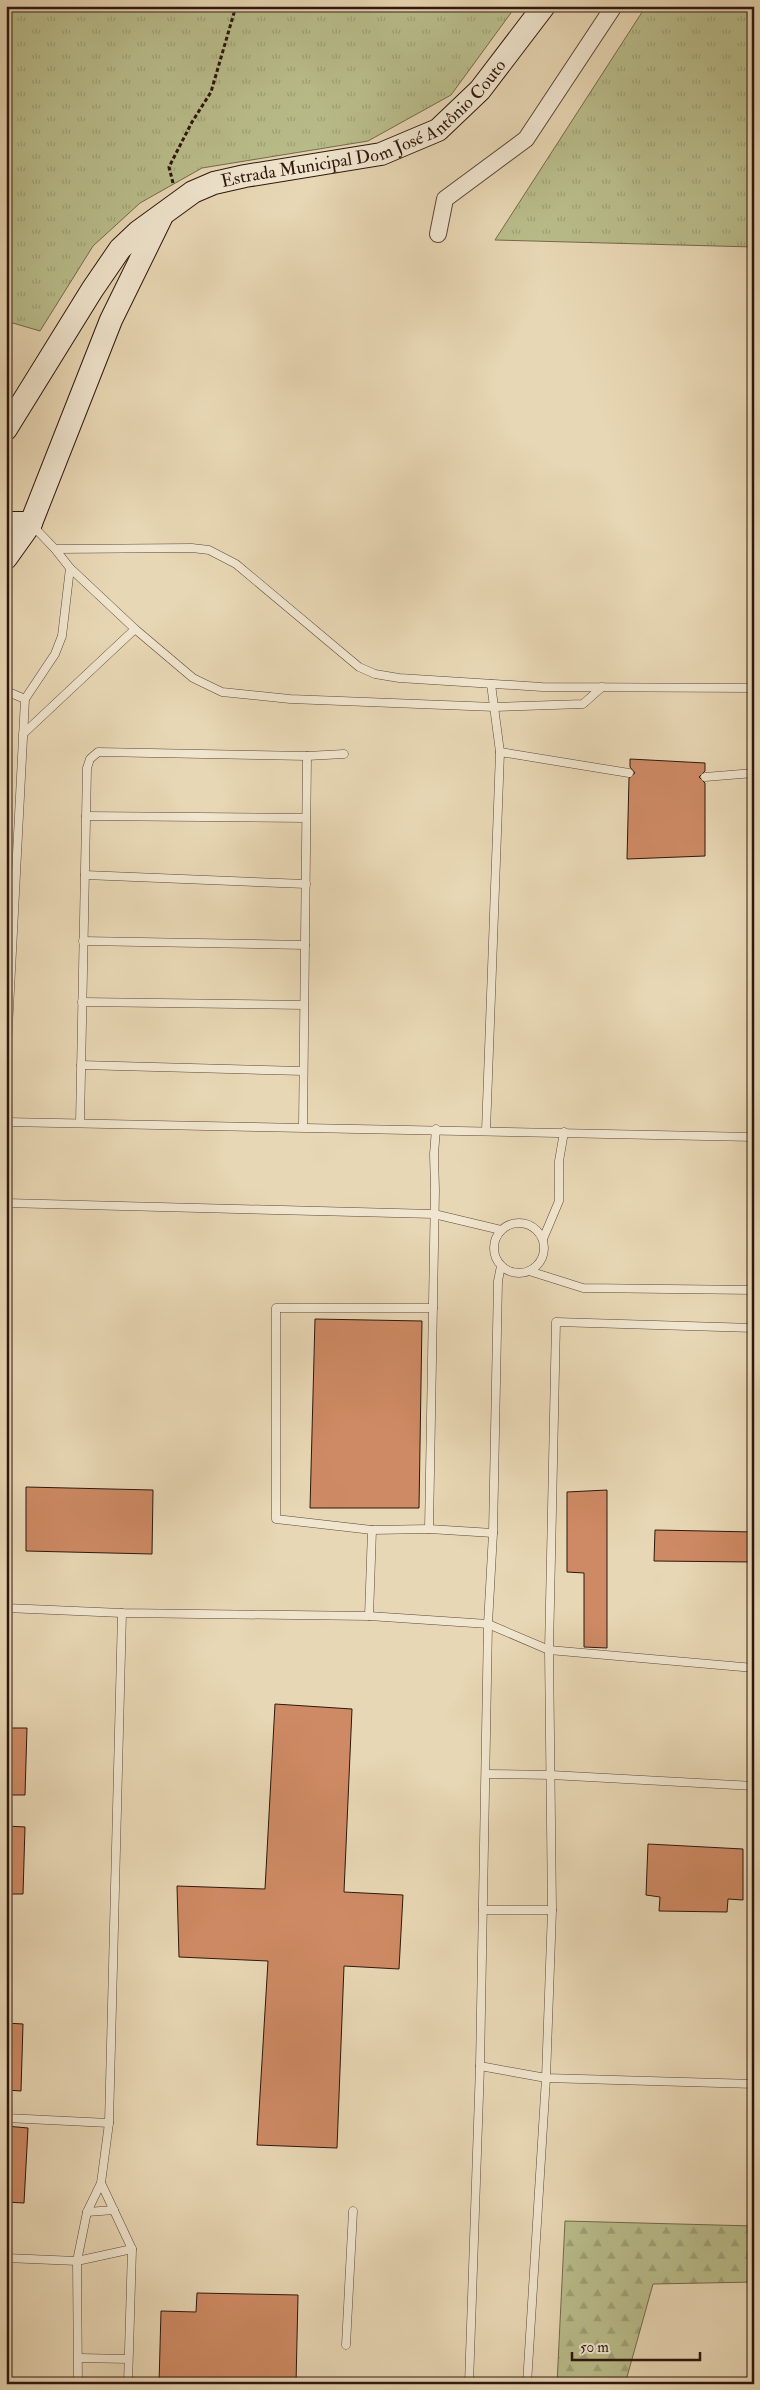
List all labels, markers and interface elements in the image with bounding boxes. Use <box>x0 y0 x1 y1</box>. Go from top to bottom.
street label: Estrada Municipal Dom José Antônio Couto <box>219 54 511 193</box>
scale bar <box>572 2330 700 2362</box>
text: 50 m <box>580 2338 609 2357</box>

